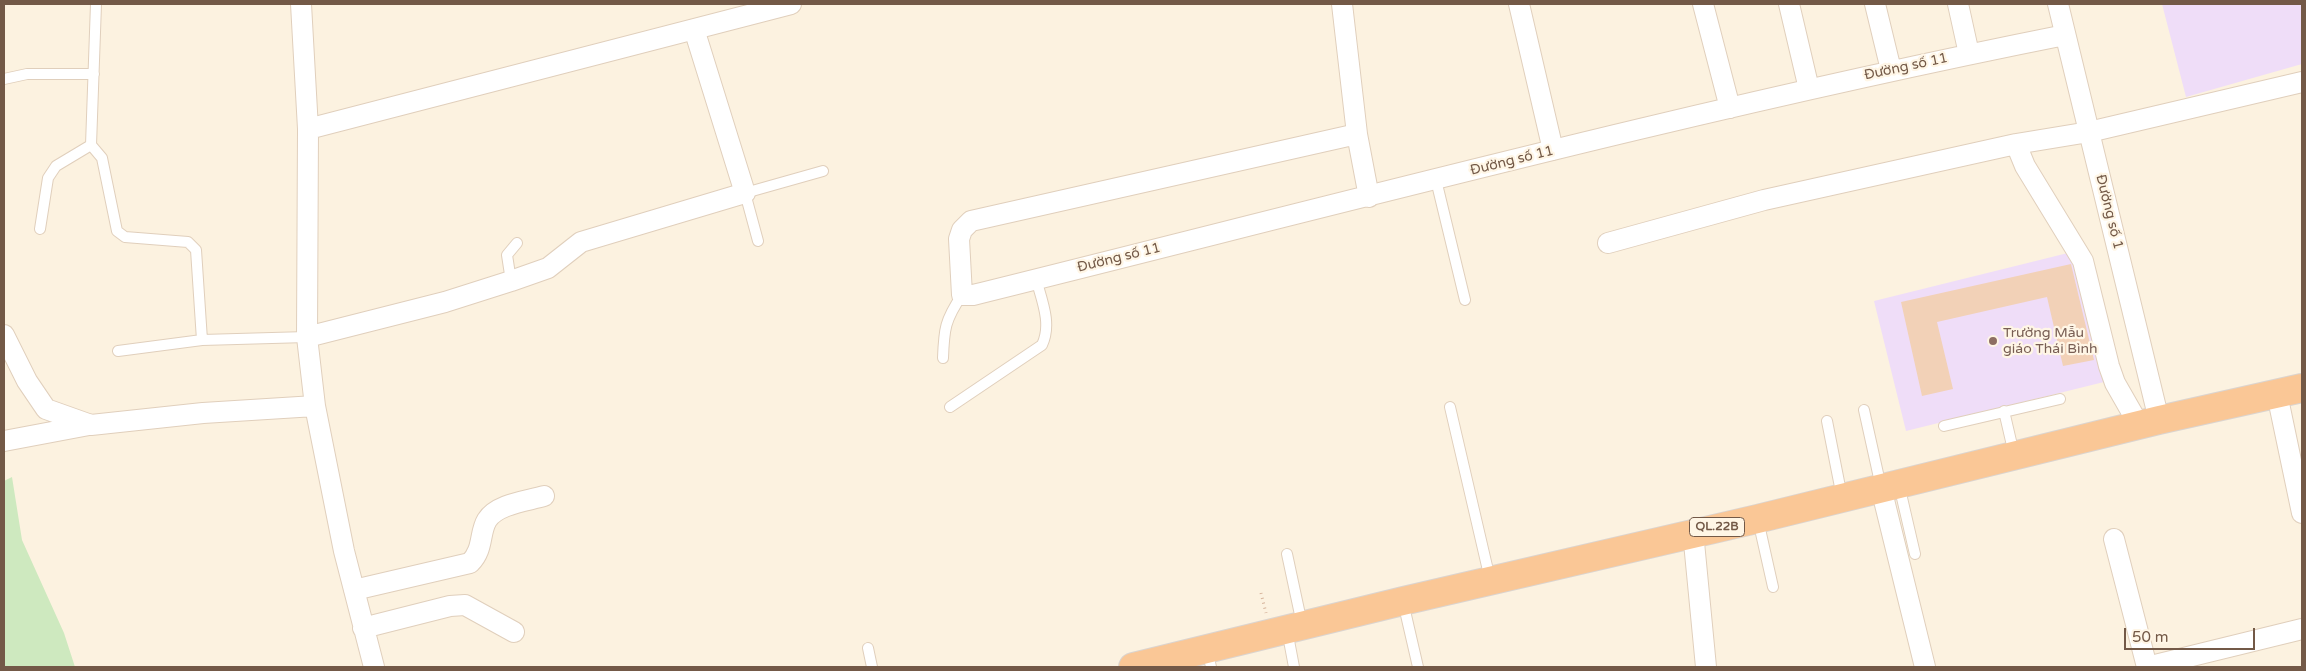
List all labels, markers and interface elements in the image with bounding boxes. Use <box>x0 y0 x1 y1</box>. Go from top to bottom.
street label: Đường số 11 <box>1863 50 1949 84</box>
street label: Đường số 11 <box>1469 143 1555 179</box>
street label: Đường số 1 <box>2092 173 2126 251</box>
street label: Đường số 11 <box>1076 240 1162 276</box>
place label: Trường Mẫu giáo Thái Bình <box>2003 325 2097 358</box>
marker: Trường Mẫu giáo Thái Bình <box>1987 335 1999 347</box>
road number: QL.22B <box>1690 518 1744 536</box>
scale bar <box>2126 618 2257 650</box>
text: 50 m <box>2132 628 2169 646</box>

